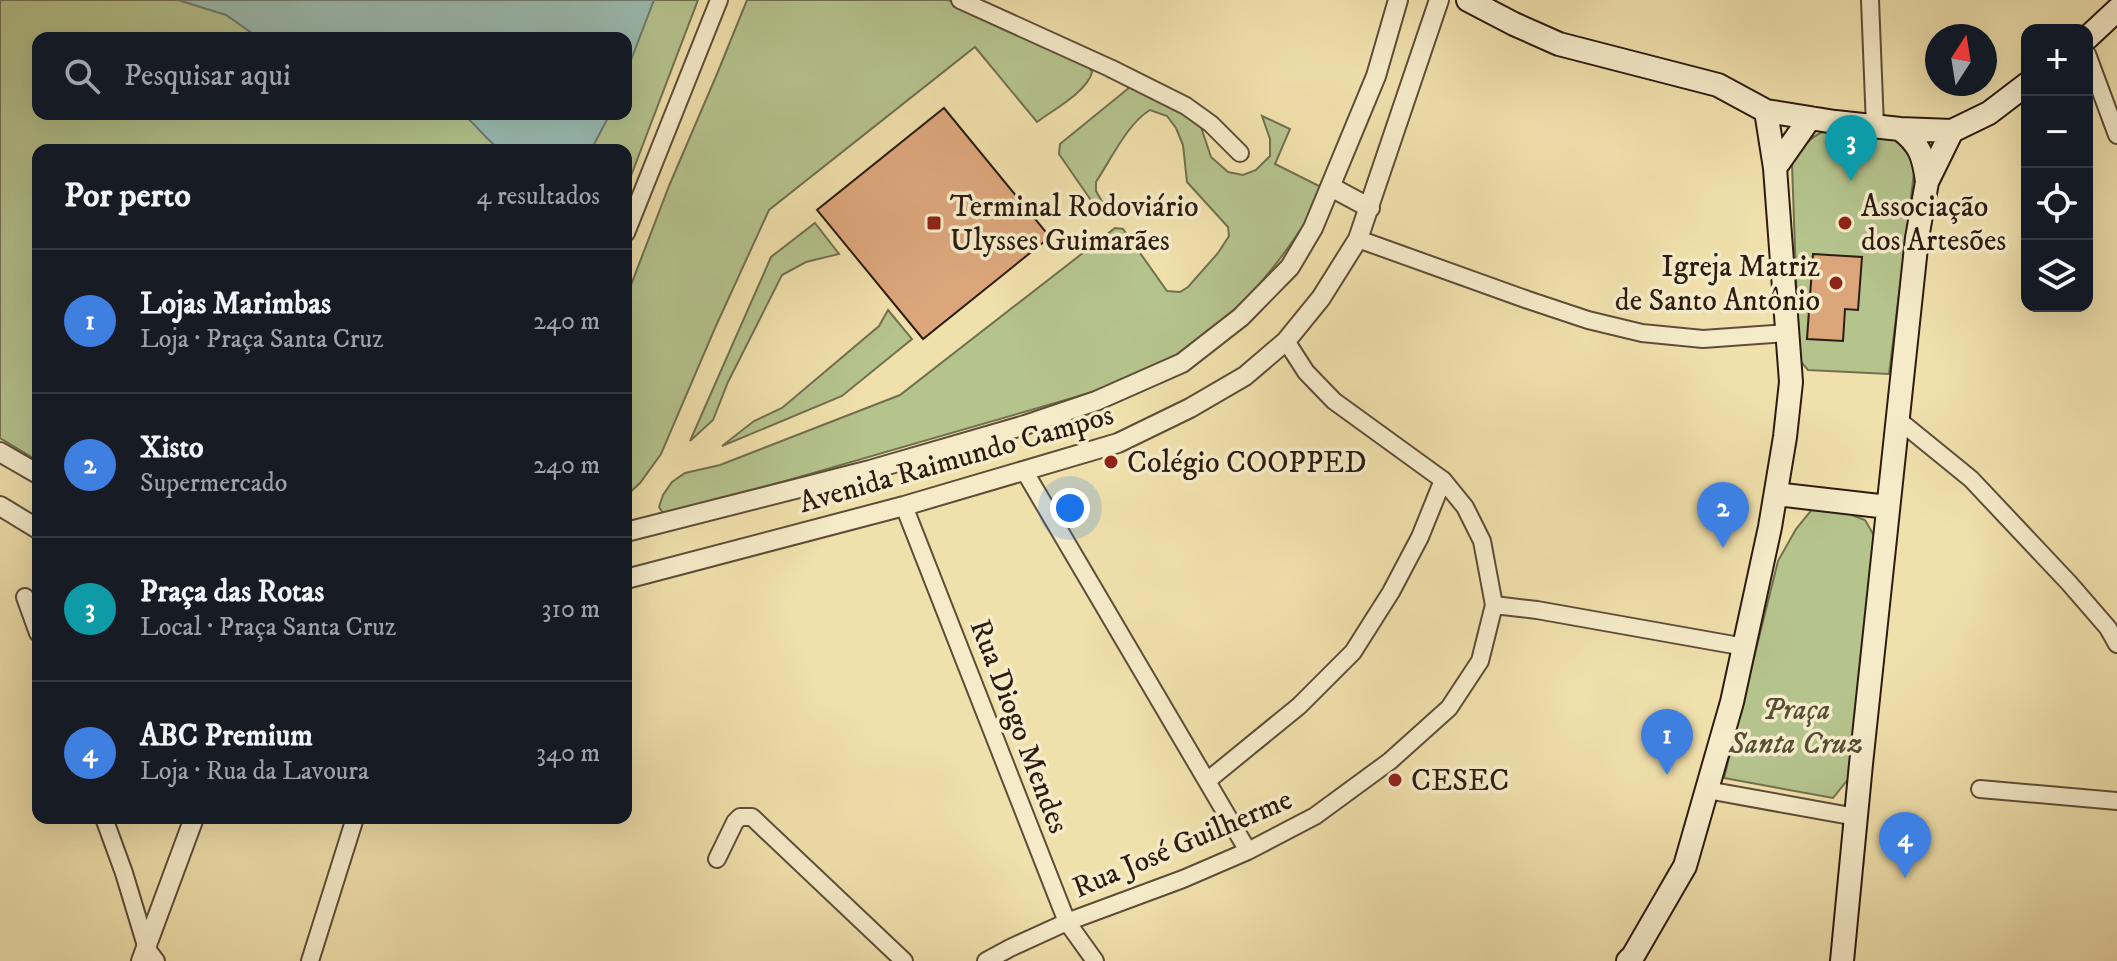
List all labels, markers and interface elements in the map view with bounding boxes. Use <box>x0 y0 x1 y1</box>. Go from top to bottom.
north arrow <box>1925 24 1997 96</box>
map controls <box>2021 24 2093 312</box>
button: + <box>2021 24 2093 96</box>
search box <box>32 32 632 120</box>
icon: search <box>60 54 104 98</box>
text: Pesquisar aqui <box>124 58 291 95</box>
button: − <box>2021 96 2093 168</box>
pin: 3 <box>1825 115 1877 181</box>
button: locate <box>2021 168 2093 240</box>
text: Por perto <box>64 175 191 217</box>
text: 4 resultados <box>476 180 600 213</box>
place label: Terminal Rodoviário Ulysses Guimarães <box>950 189 1199 260</box>
place label: Associação dos Artesões <box>1861 189 2006 260</box>
marker: Terminal Rodoviário Ulysses Guimarães <box>925 214 943 232</box>
marker: Associação dos Artesões <box>1836 214 1854 232</box>
button: layers <box>2021 240 2093 312</box>
place label: Igreja Matriz de Santo Antônio <box>1615 249 1820 320</box>
marker: Igreja Matriz de Santo Antônio <box>1827 274 1845 292</box>
text: Lojas Marimbas <box>140 286 331 323</box>
text: 1 <box>85 305 95 338</box>
text: 240 m <box>533 305 600 338</box>
text: Loja · Praça Santa Cruz <box>140 323 383 356</box>
street label: Avenida Raimundo Campos <box>795 397 1118 522</box>
text: Xisto <box>140 430 204 467</box>
place label: Colégio COOPPED <box>1127 445 1367 482</box>
text: 2 <box>84 449 96 482</box>
text: 240 m <box>533 449 600 482</box>
marker: Colégio COOPPED <box>1102 453 1120 471</box>
text: Supermercado <box>140 467 287 500</box>
pin: 2 <box>1697 482 1749 548</box>
your location <box>1050 488 1090 528</box>
text: Praça das Rotas <box>140 574 324 611</box>
text: 3 <box>85 593 95 626</box>
text: 310 m <box>542 593 600 626</box>
text: Local · Praça Santa Cruz <box>140 611 396 644</box>
street label: Rua Diogo Mendes <box>961 614 1076 839</box>
park label: Praça Santa Cruz <box>1728 692 1863 763</box>
pin: 1 <box>1641 709 1693 775</box>
text: ABC Premium <box>140 718 313 755</box>
text: 4 <box>83 737 97 770</box>
text: 340 m <box>536 737 600 770</box>
text: Loja · Rua da Lavoura <box>140 755 369 788</box>
place label: CESEC <box>1411 763 1509 800</box>
marker: CESEC <box>1386 771 1404 789</box>
street label: Rua José Guilherme <box>1067 781 1298 907</box>
pin: 4 <box>1879 812 1931 878</box>

